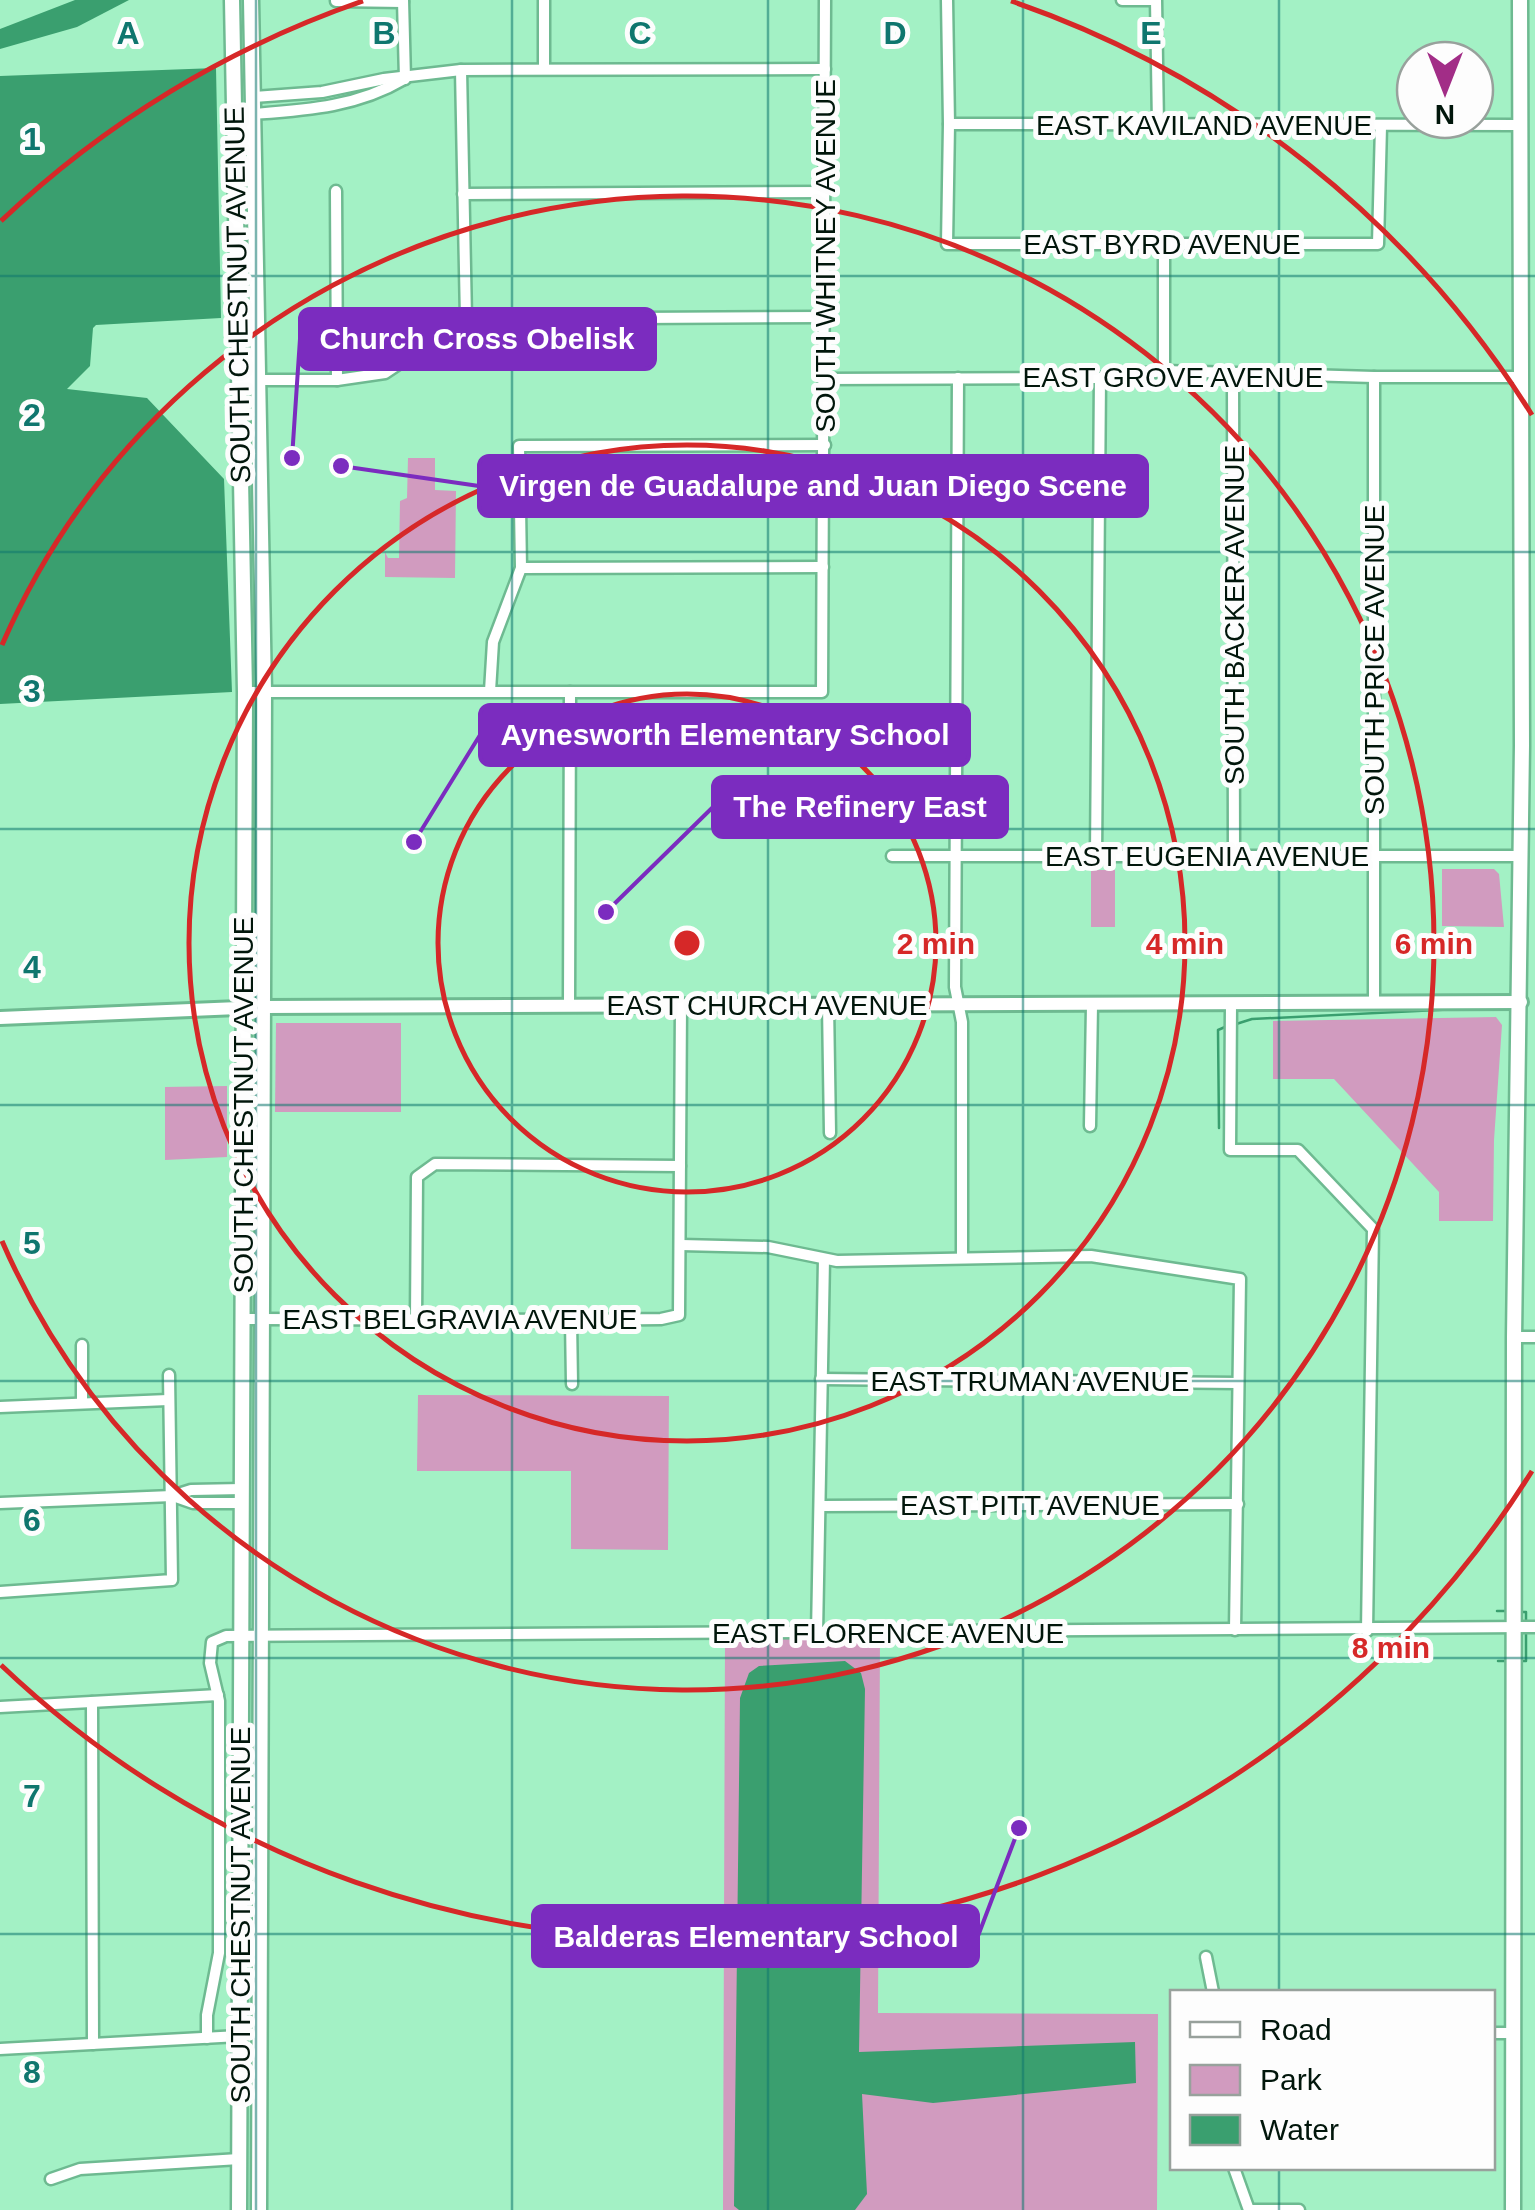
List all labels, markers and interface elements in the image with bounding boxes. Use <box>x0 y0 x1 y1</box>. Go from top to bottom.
text: A <box>116 15 140 51</box>
text: B <box>372 15 396 51</box>
text: C <box>628 15 652 51</box>
text: D <box>883 15 907 51</box>
text: E <box>1140 15 1162 51</box>
north arrow <box>1395 40 1495 140</box>
street label: SOUTH WHITNEY AVENUE <box>810 79 841 433</box>
text: N <box>1435 99 1455 130</box>
street label: SOUTH CHESTNUT AVENUE <box>219 106 256 484</box>
street label: EAST KAVILAND AVENUE <box>1036 110 1372 141</box>
text: 1 <box>23 121 41 157</box>
street label: EAST BYRD AVENUE <box>1023 229 1301 260</box>
callout: Church Cross Obelisk <box>300 309 655 369</box>
text: Church Cross Obelisk <box>319 322 635 355</box>
street label: EAST GROVE AVENUE <box>1023 362 1323 393</box>
text: 2 <box>23 397 41 433</box>
street label: SOUTH BACKER AVENUE <box>1219 445 1250 785</box>
callout: Virgen de Guadalupe and Juan Diego Scene <box>479 456 1147 516</box>
text: Virgen de Guadalupe and Juan Diego Scene <box>499 469 1127 502</box>
street label: SOUTH PRICE AVENUE <box>1359 505 1390 815</box>
text: 3 <box>23 673 41 709</box>
callout: Aynesworth Elementary School <box>480 705 969 765</box>
text: Aynesworth Elementary School <box>500 718 950 751</box>
callout: The Refinery East <box>713 777 1007 837</box>
text: The Refinery East <box>733 790 987 823</box>
street label: EAST EUGENIA AVENUE <box>1045 841 1369 872</box>
street label: SOUTH CHESTNUT AVENUE <box>228 916 259 1294</box>
centre of rings <box>669 925 705 961</box>
text: 2 min <box>897 927 975 960</box>
text: 4 min <box>1146 927 1224 960</box>
text: 6 min <box>1395 927 1473 960</box>
text: 4 <box>23 949 41 985</box>
street label: EAST CHURCH AVENUE <box>606 990 928 1021</box>
text: 5 <box>23 1225 41 1261</box>
street label: EAST BELGRAVIA AVENUE <box>283 1304 637 1335</box>
street label: EAST TRUMAN AVENUE <box>871 1366 1189 1397</box>
street label: EAST PITT AVENUE <box>900 1490 1160 1521</box>
text: 6 <box>23 1502 41 1538</box>
street label: EAST FLORENCE AVENUE <box>712 1618 1064 1649</box>
text: 8 min <box>1352 1631 1430 1664</box>
street label: SOUTH CHESTNUT AVENUE <box>225 1726 256 2104</box>
text: 7 <box>23 1778 41 1814</box>
callout: Balderas Elementary School <box>533 1906 978 1966</box>
text: Balderas Elementary School <box>553 1920 959 1953</box>
legend <box>1170 1990 1495 2170</box>
text: Road <box>1260 2013 1332 2046</box>
text: 8 <box>23 2054 41 2090</box>
text: Park <box>1260 2063 1323 2096</box>
text: Water <box>1260 2113 1339 2146</box>

